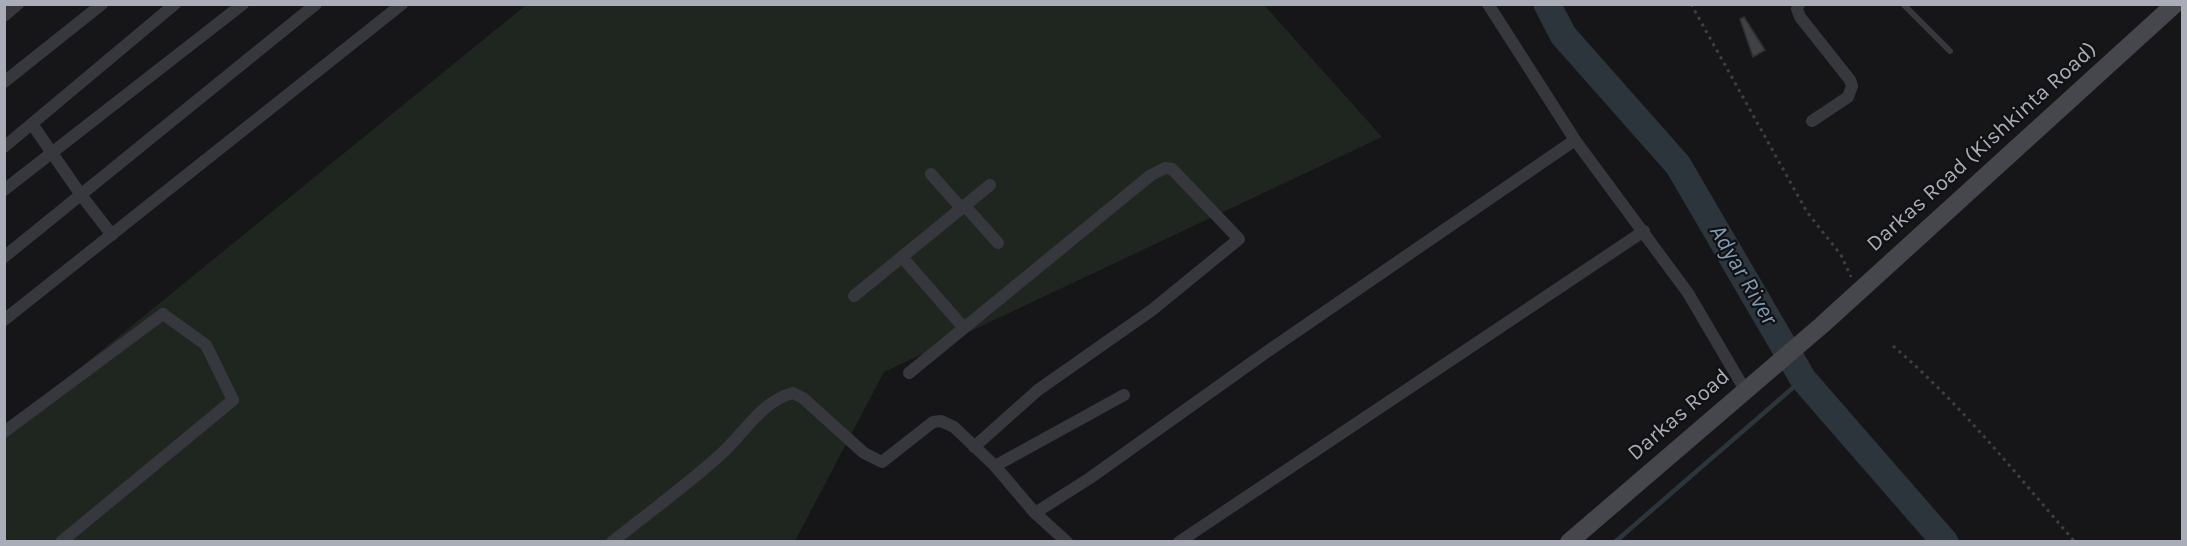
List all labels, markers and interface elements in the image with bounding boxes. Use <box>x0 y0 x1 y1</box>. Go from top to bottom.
street label: Darkas Road (Kishkinta Road) <box>1861 37 2103 257</box>
water label: Adyar River <box>1703 220 1783 330</box>
street label: Darkas Road <box>1623 364 1735 466</box>

